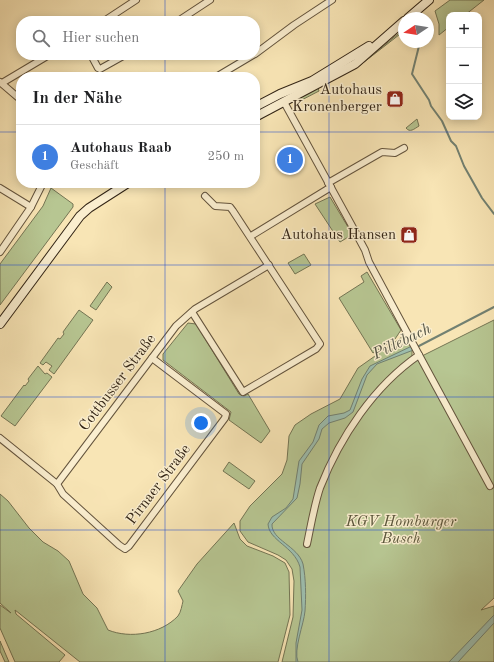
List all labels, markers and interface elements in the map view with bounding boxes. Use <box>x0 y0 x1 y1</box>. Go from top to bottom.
north arrow <box>398 12 434 48</box>
map controls <box>446 12 482 120</box>
button: + <box>446 12 482 48</box>
search box <box>16 16 260 60</box>
icon: search <box>30 27 52 49</box>
text: Hier suchen <box>62 31 139 46</box>
button: − <box>446 48 482 84</box>
place label: Autohaus Kronenberger <box>292 83 382 115</box>
button: layers <box>446 84 482 120</box>
shop icon: Autohaus Kronenberger <box>385 89 405 109</box>
text: In der Nähe <box>32 90 122 107</box>
text: Autohaus Raab <box>70 141 172 156</box>
pin: 1 <box>277 145 303 175</box>
text: 1 <box>41 150 49 163</box>
text: 250 m <box>207 150 244 163</box>
text: Geschäft <box>70 159 119 172</box>
shop icon: Autohaus Hansen <box>399 225 419 245</box>
place label: Autohaus Hansen <box>281 228 396 243</box>
water label: Pillebach <box>369 321 434 363</box>
street label: Cottbusser Straße <box>77 332 159 434</box>
your location <box>191 413 211 433</box>
street label: Pirnaer Straße <box>124 442 194 528</box>
park label: KGV Homburger Busch <box>345 515 457 547</box>

